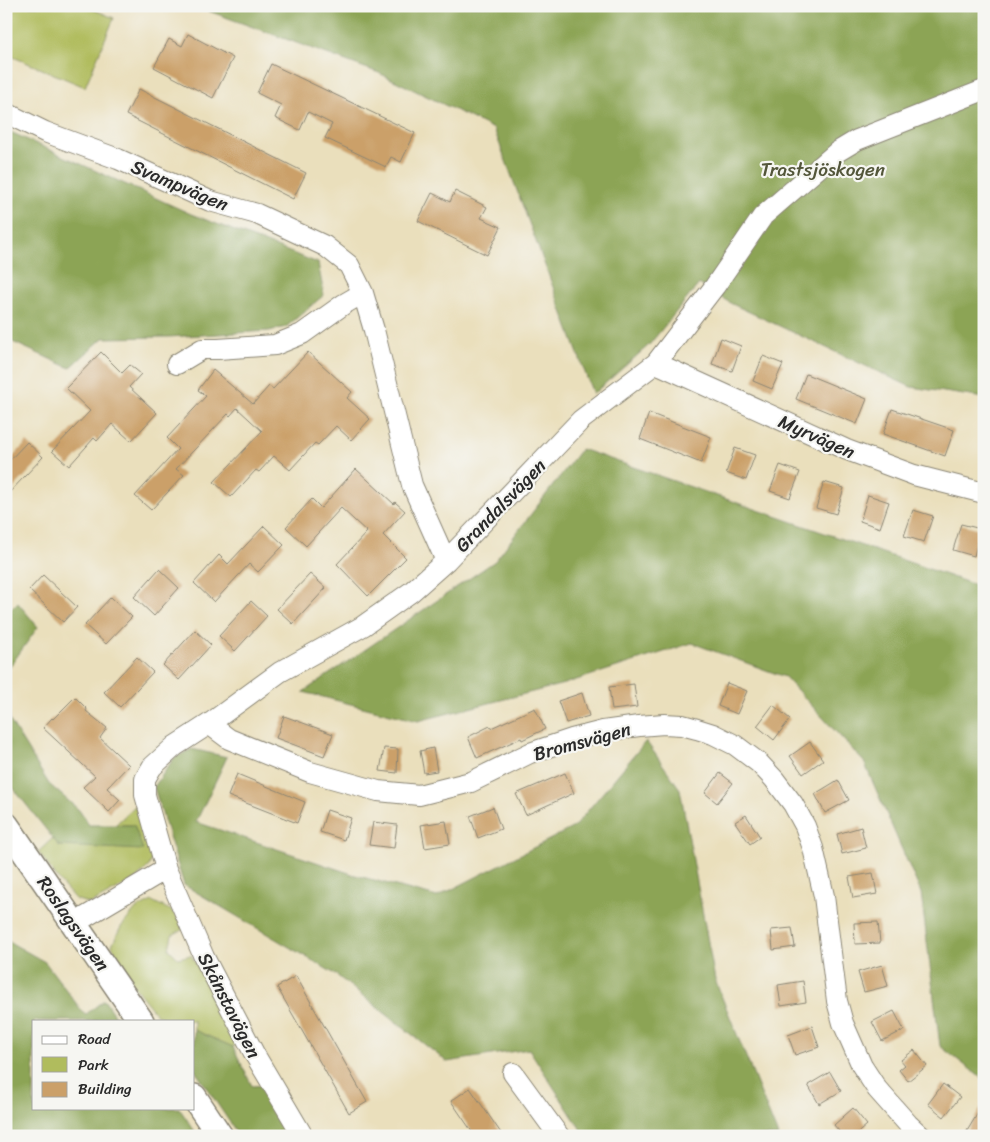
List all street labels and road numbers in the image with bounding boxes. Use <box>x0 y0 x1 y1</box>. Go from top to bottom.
street label: Svampvägen <box>126 150 234 221</box>
street label: Myrvägen <box>773 405 861 468</box>
street label: Grandalsvägen <box>447 451 554 560</box>
street label: Bromsvägen <box>530 713 635 770</box>
street label: Roslagsvägen <box>28 869 119 978</box>
street label: Skånstavägen <box>189 946 270 1064</box>

